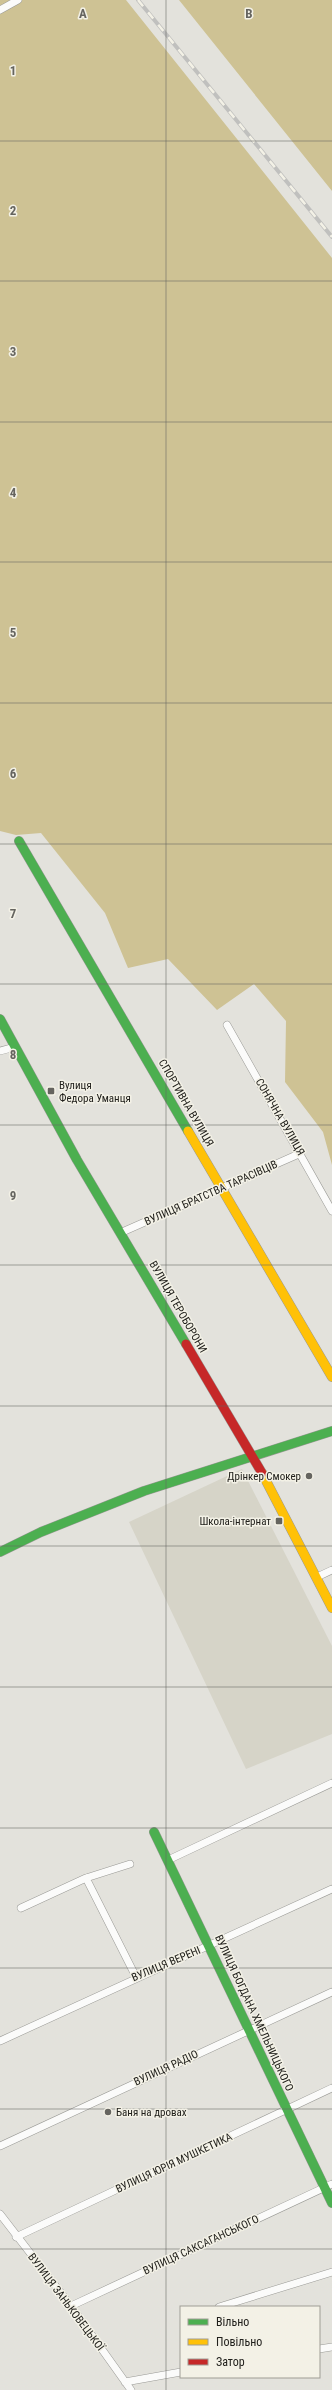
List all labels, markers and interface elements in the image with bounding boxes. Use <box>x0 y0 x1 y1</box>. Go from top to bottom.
text: A <box>79 6 87 21</box>
text: B <box>245 6 253 21</box>
text: 1 <box>10 63 16 78</box>
text: 2 <box>10 203 17 218</box>
text: 3 <box>10 344 16 359</box>
text: 4 <box>10 485 17 500</box>
text: 5 <box>10 625 17 640</box>
text: 6 <box>10 766 17 781</box>
text: 7 <box>10 906 17 921</box>
text: 8 <box>10 1047 16 1062</box>
street label: СПОРТИВНА ВУЛИЦЯ <box>156 1057 216 1149</box>
street label: СОНЯЧНА ВУЛИЦЯ <box>253 1076 307 1158</box>
place label: Вулиця Федора Уманця <box>59 1079 131 1105</box>
marker: Вулиця Федора Уманця <box>46 1086 56 1096</box>
street label: ВУЛИЦЯ БРАТСТВА ТАРАСІВЦІВ <box>143 1158 279 1228</box>
text: 9 <box>10 1188 16 1203</box>
street label: ВУЛИЦЯ ТЕРОБОРОНИ <box>146 1259 210 1355</box>
place label: Дрінкер Смокер <box>227 1470 301 1483</box>
marker: Дрінкер Смокер <box>304 1471 314 1481</box>
place label: Школа-інтернат <box>199 1515 271 1528</box>
marker: Школа-інтернат <box>274 1516 284 1526</box>
street label: ВУЛИЦЯ БОГДАНА ХМЕЛЬНИЦЬКОГО <box>212 1933 296 2093</box>
street label: ВУЛИЦЯ ВЕРЕНІ <box>130 1944 202 1984</box>
street label: ВУЛИЦЯ РАДІО <box>132 2047 200 2089</box>
place label: Баня на дровах <box>116 2106 187 2119</box>
marker: Баня на дровах <box>103 2107 113 2117</box>
street label: ВУЛИЦЯ ЮРІЯ МУШКЕТИКА <box>114 2130 235 2196</box>
street label: ВУЛИЦЯ САКСАГАНСЬКОГО <box>141 2212 261 2278</box>
street label: ВУЛИЦЯ ЗАНЬКОВЕЦЬКОЇ <box>25 2251 108 2354</box>
legend <box>180 2306 320 2378</box>
text: Вільно <box>216 2315 249 2329</box>
text: Повільно <box>216 2335 262 2349</box>
text: Затор <box>216 2355 245 2369</box>

